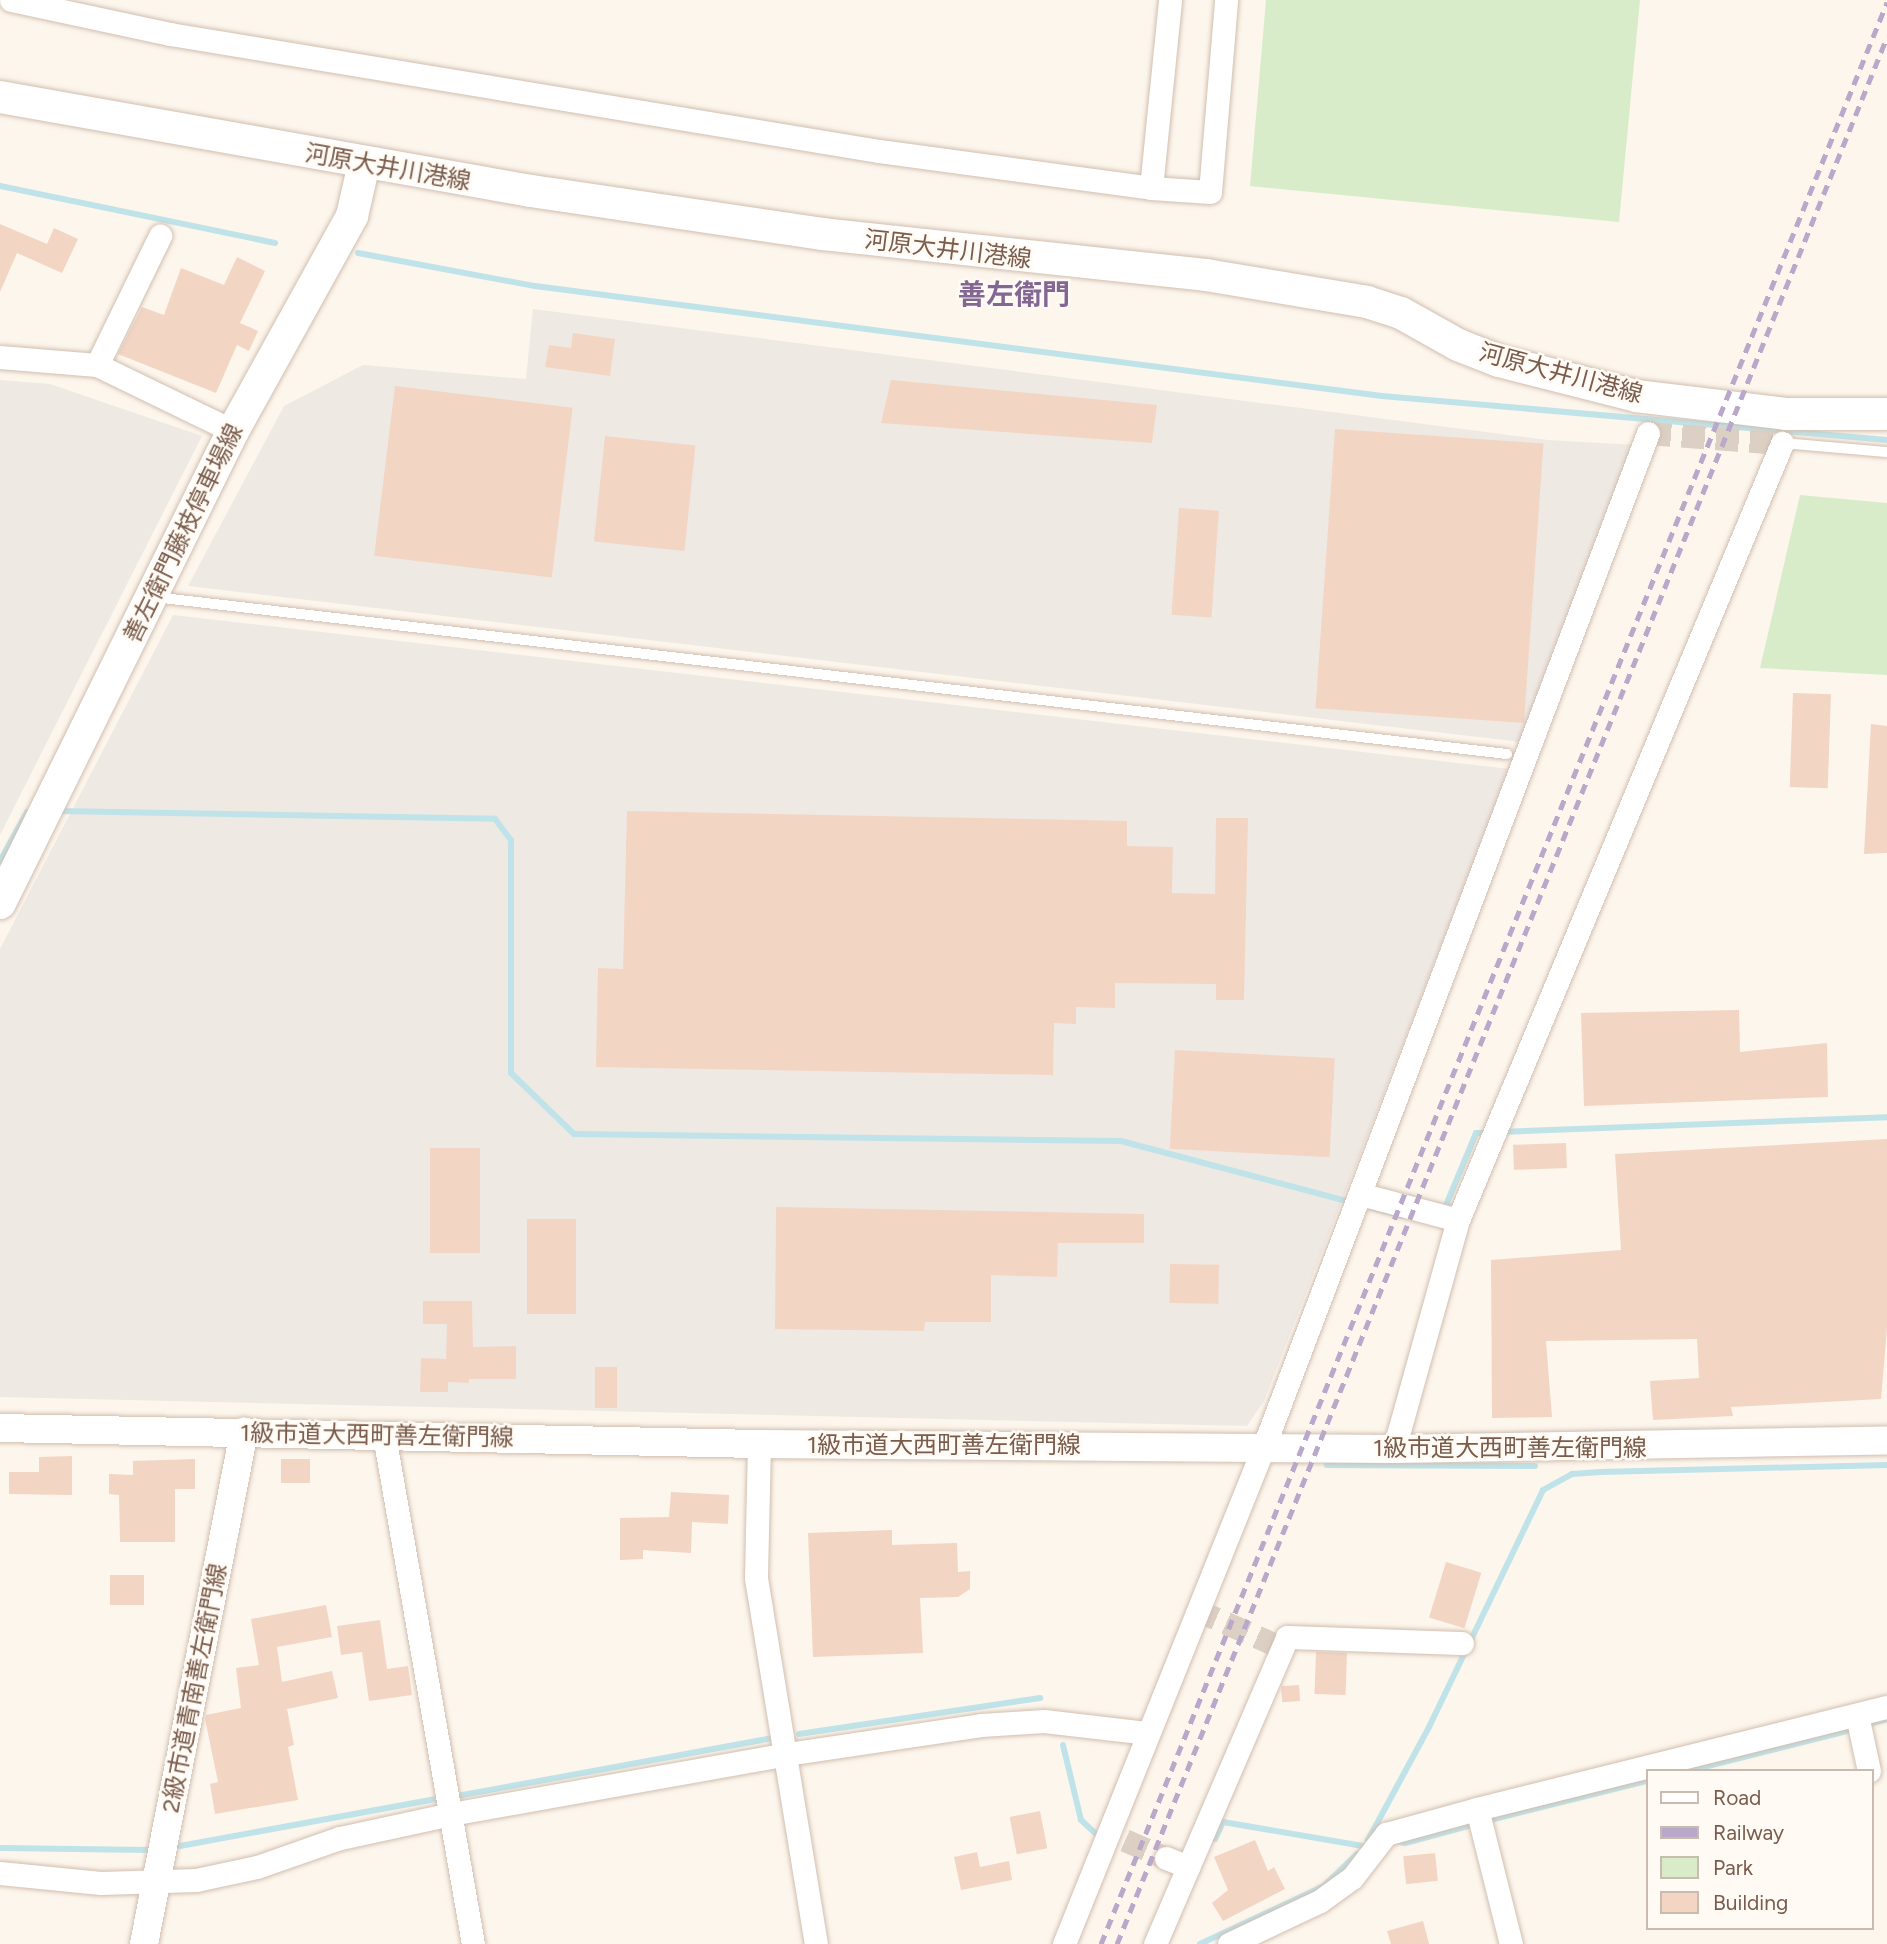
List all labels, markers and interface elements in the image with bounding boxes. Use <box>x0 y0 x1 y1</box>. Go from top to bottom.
street label: 河原大井川港線 <box>303 138 473 196</box>
street label: 河原大井川港線 <box>863 224 1033 274</box>
district label: 善左衛門 <box>958 277 1070 311</box>
street label: 河原大井川港線 <box>1476 337 1646 409</box>
street label: 善左衛門藤枝停車場線 <box>117 419 249 647</box>
street label: 1級市道大西町善左衛門線 <box>240 1418 514 1452</box>
street label: 1級市道大西町善左衛門線 <box>807 1431 1081 1459</box>
street label: 1級市道大西町善左衛門線 <box>1373 1434 1647 1462</box>
street label: 2級市道青南善左衛門線 <box>156 1561 232 1815</box>
legend <box>1646 1769 1873 1930</box>
text: Road <box>1713 1785 1761 1810</box>
text: Railway <box>1713 1820 1784 1845</box>
text: Park <box>1713 1855 1753 1880</box>
text: Building <box>1713 1890 1788 1915</box>

